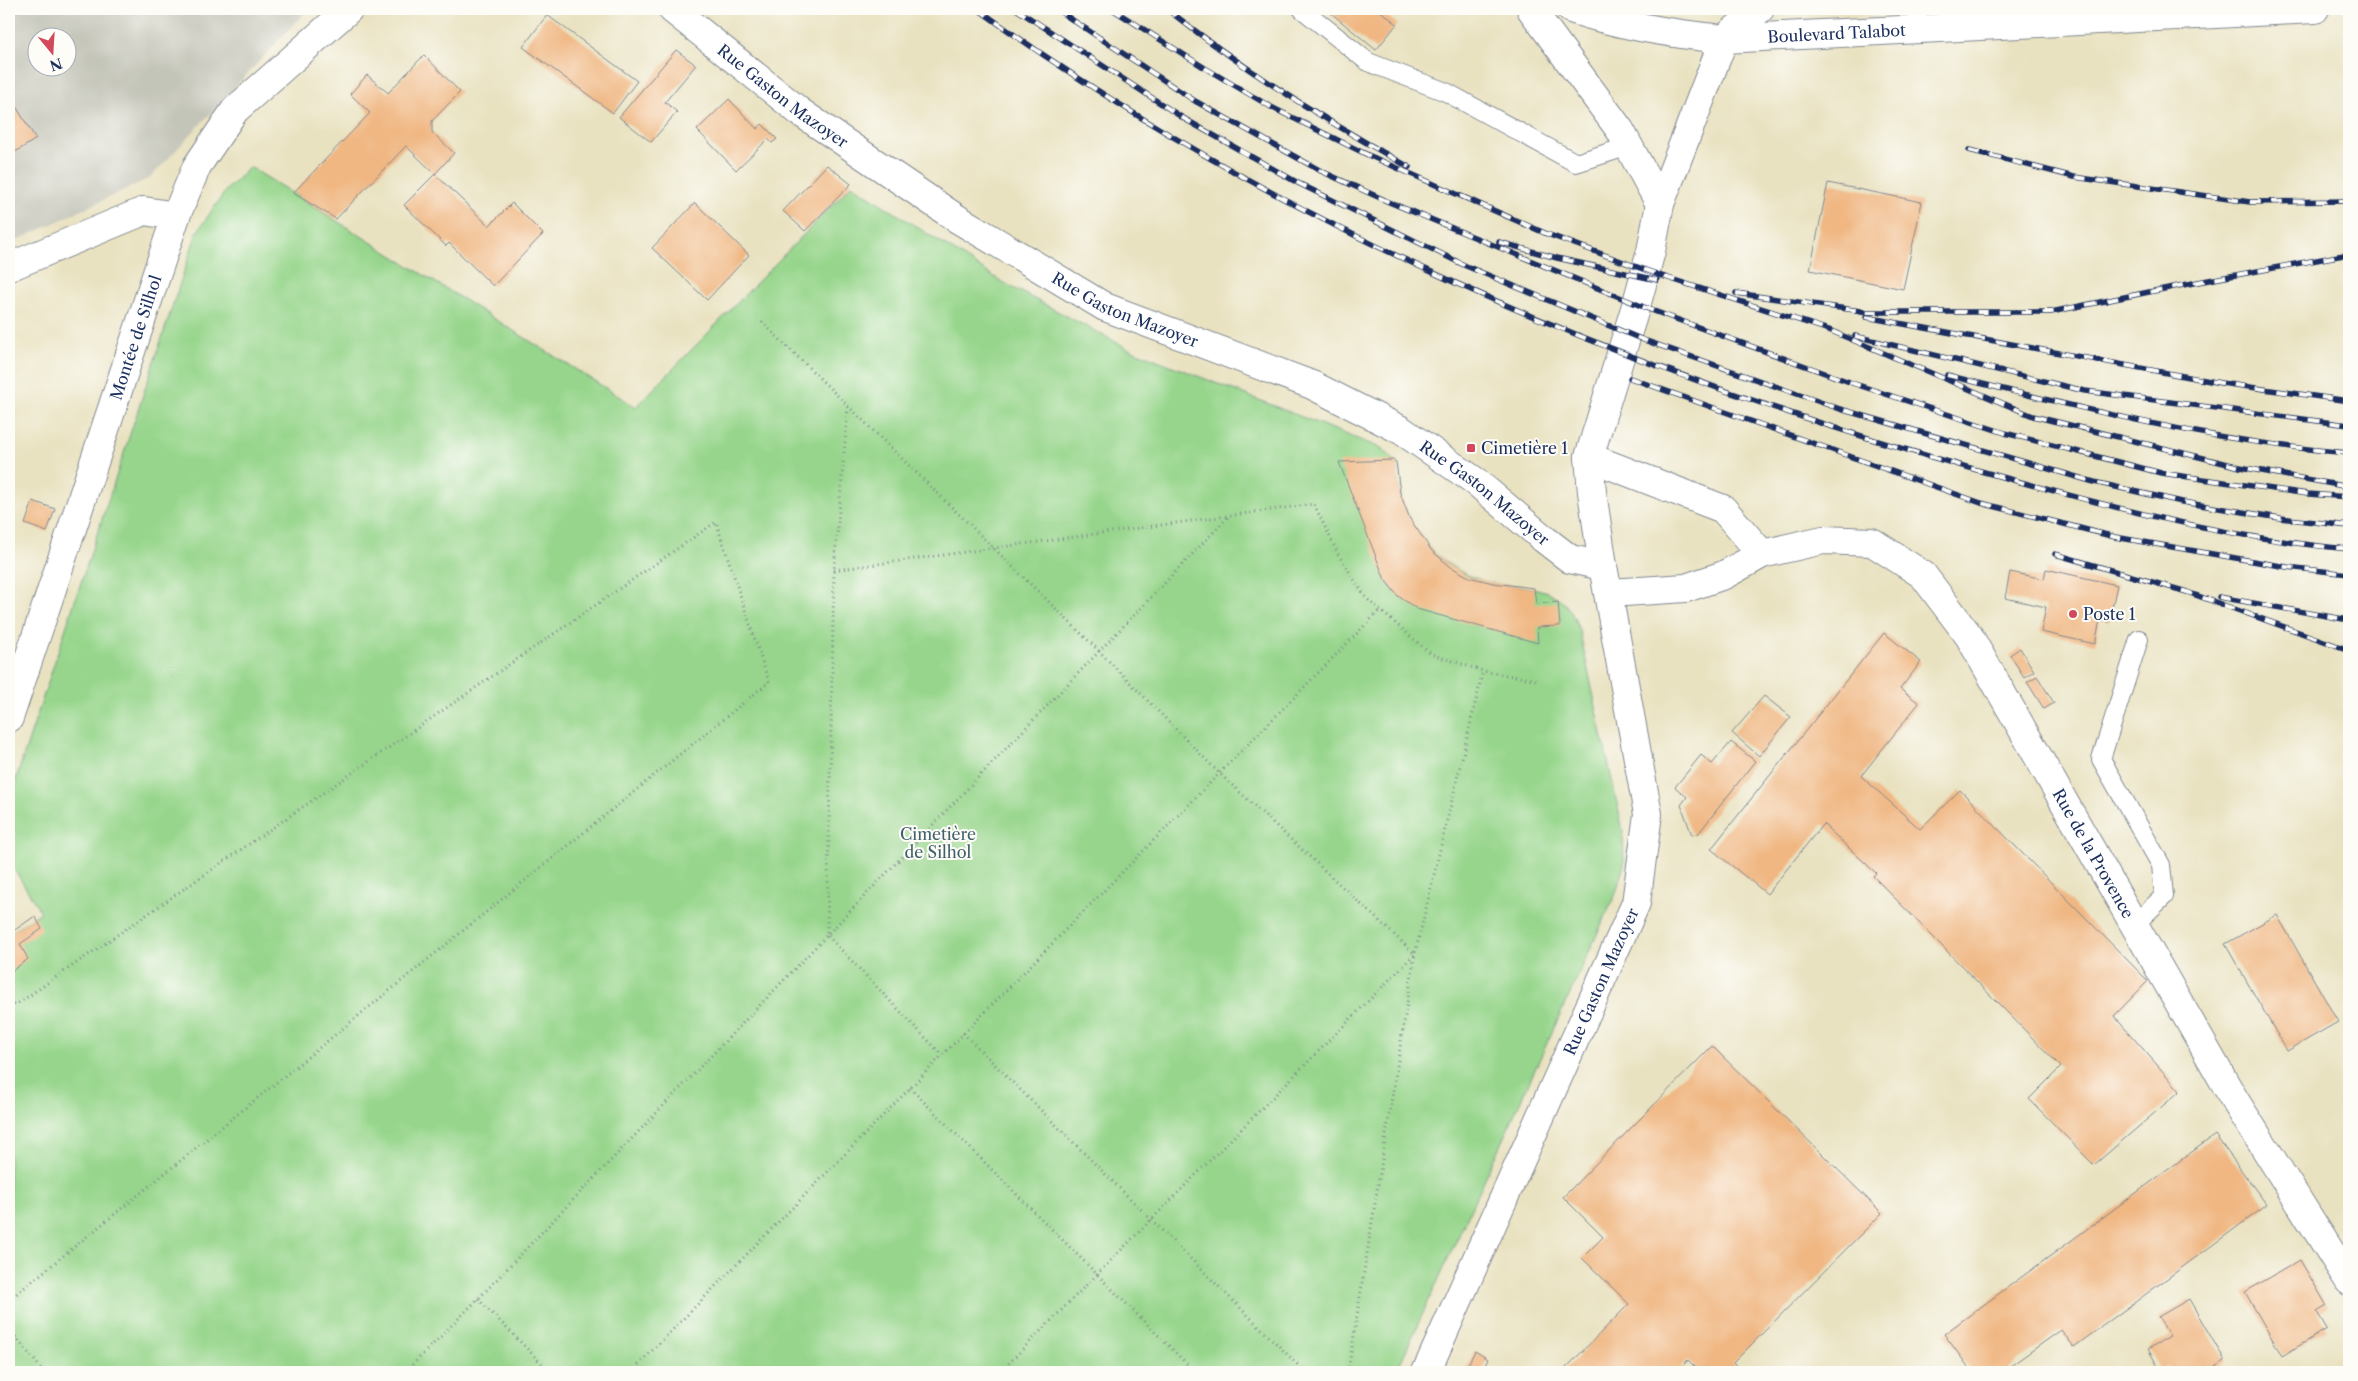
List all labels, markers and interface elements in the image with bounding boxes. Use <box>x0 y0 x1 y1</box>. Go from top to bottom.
street label: Boulevard Talabot <box>1767 20 1907 47</box>
north arrow <box>28 28 78 78</box>
street label: Rue Gaston Mazoyer <box>714 40 852 152</box>
text: N <box>47 54 65 75</box>
street label: Rue Gaston Mazoyer <box>1048 268 1201 351</box>
street label: Montée de Silhol <box>106 272 166 402</box>
street label: Rue Gaston Mazoyer <box>1416 436 1554 550</box>
place label: Cimetière 1 <box>1481 438 1568 458</box>
marker: Cimetière 1 <box>1465 442 1477 454</box>
place label: Poste 1 <box>2083 604 2136 624</box>
marker: Poste 1 <box>2067 608 2079 620</box>
street label: Rue de la Provence <box>2048 785 2138 922</box>
park label: Cimetière de Silhol <box>900 824 976 862</box>
street label: Rue Gaston Mazoyer <box>1559 904 1643 1058</box>

